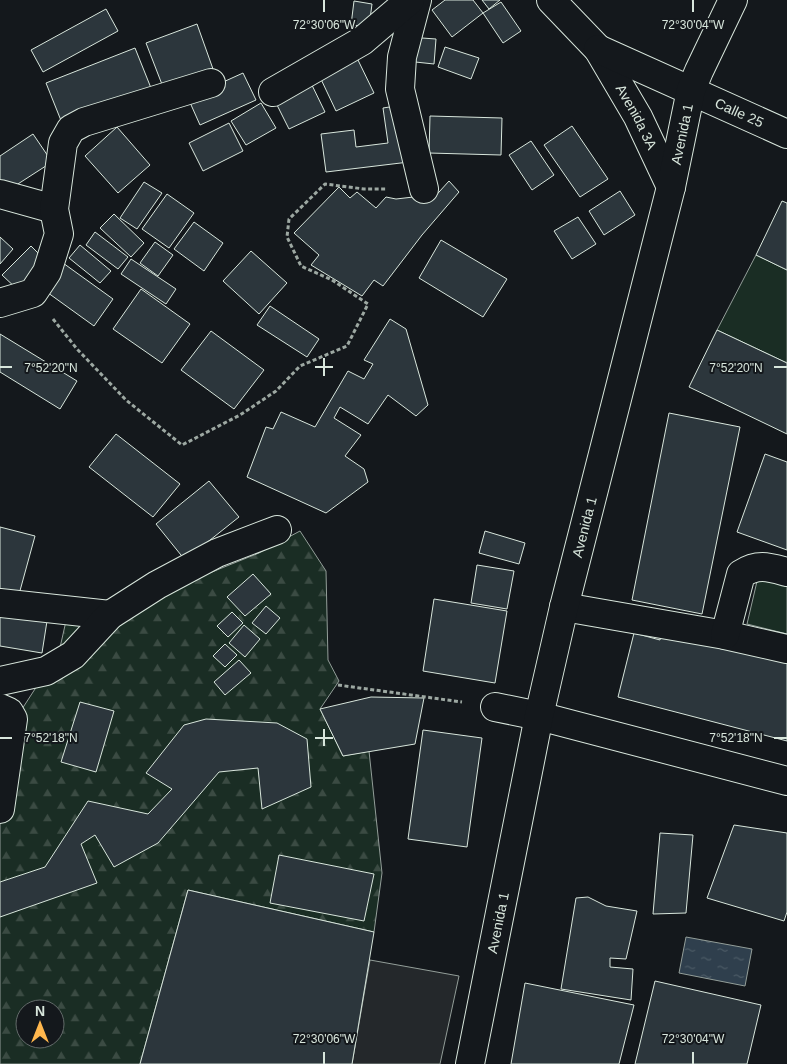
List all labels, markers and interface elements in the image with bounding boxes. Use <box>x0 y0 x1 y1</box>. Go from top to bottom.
text: 72°30'06"W <box>293 18 356 32</box>
text: 72°30'04"W <box>662 18 725 32</box>
street label: Avenida 3A <box>613 81 660 153</box>
street label: Calle 25 <box>713 95 766 131</box>
street label: Avenida 1 <box>668 102 696 166</box>
text: 7°52'20"N <box>24 361 78 375</box>
text: 7°52'20"N <box>709 361 763 375</box>
street label: Avenida 1 <box>569 495 600 559</box>
text: 7°52'18"N <box>24 731 78 745</box>
text: 7°52'18"N <box>709 731 763 745</box>
street label: Avenida 1 <box>484 891 512 955</box>
north arrow <box>15 999 65 1049</box>
text: N <box>35 1003 45 1019</box>
text: 72°30'06"W <box>293 1032 356 1046</box>
text: 72°30'04"W <box>662 1032 725 1046</box>

